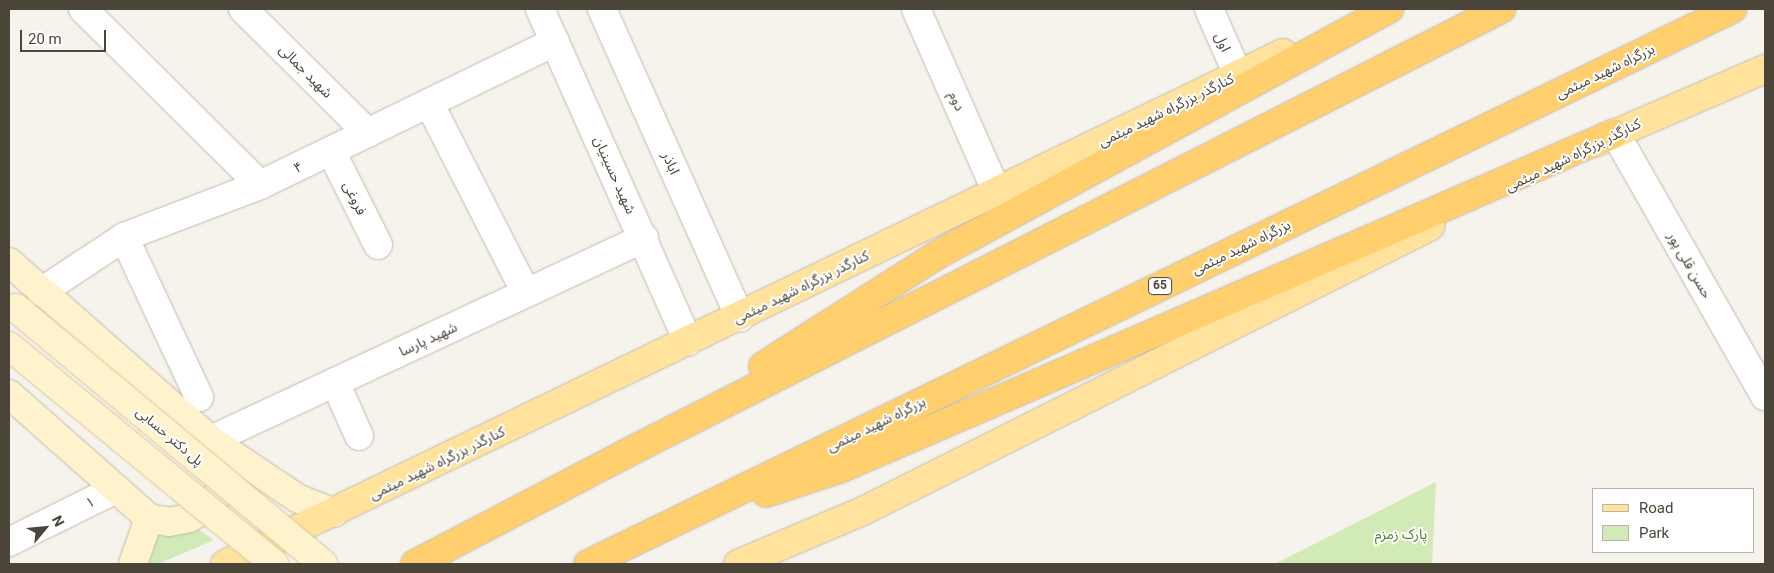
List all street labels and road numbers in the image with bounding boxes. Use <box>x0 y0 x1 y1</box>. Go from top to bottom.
street label: اول <box>1211 30 1235 54</box>
street label: بزرگراه شهید میثمی <box>1553 40 1657 102</box>
street label: شهید جمالی <box>276 41 336 101</box>
street label: کنارگذر بزرگراه شهید میثمی <box>1095 70 1237 150</box>
street label: دوم <box>945 89 969 113</box>
street label: کنارگذر بزرگراه شهید میثمی <box>1502 115 1644 195</box>
street label: شهید حسینیان <box>590 134 640 216</box>
street label: اباذر <box>659 149 683 177</box>
street label: ۴ <box>291 158 305 176</box>
street label: فروغی <box>340 178 370 218</box>
street label: بزرگراه شهید میثمی <box>1189 216 1293 278</box>
street label: حسن قلی پور <box>1664 229 1716 301</box>
street label: کنارگذر بزرگراه شهید میثمی <box>730 247 872 327</box>
road number: 65 <box>1148 276 1172 296</box>
street label: شهید پارسا <box>396 318 460 360</box>
street label: بزرگراه شهید میثمی <box>824 393 928 455</box>
street label: پل دکتر حسابی <box>133 403 207 469</box>
street label: کنارگذر بزرگراه شهید میثمی <box>366 423 508 503</box>
street label: ۱ <box>83 493 97 511</box>

